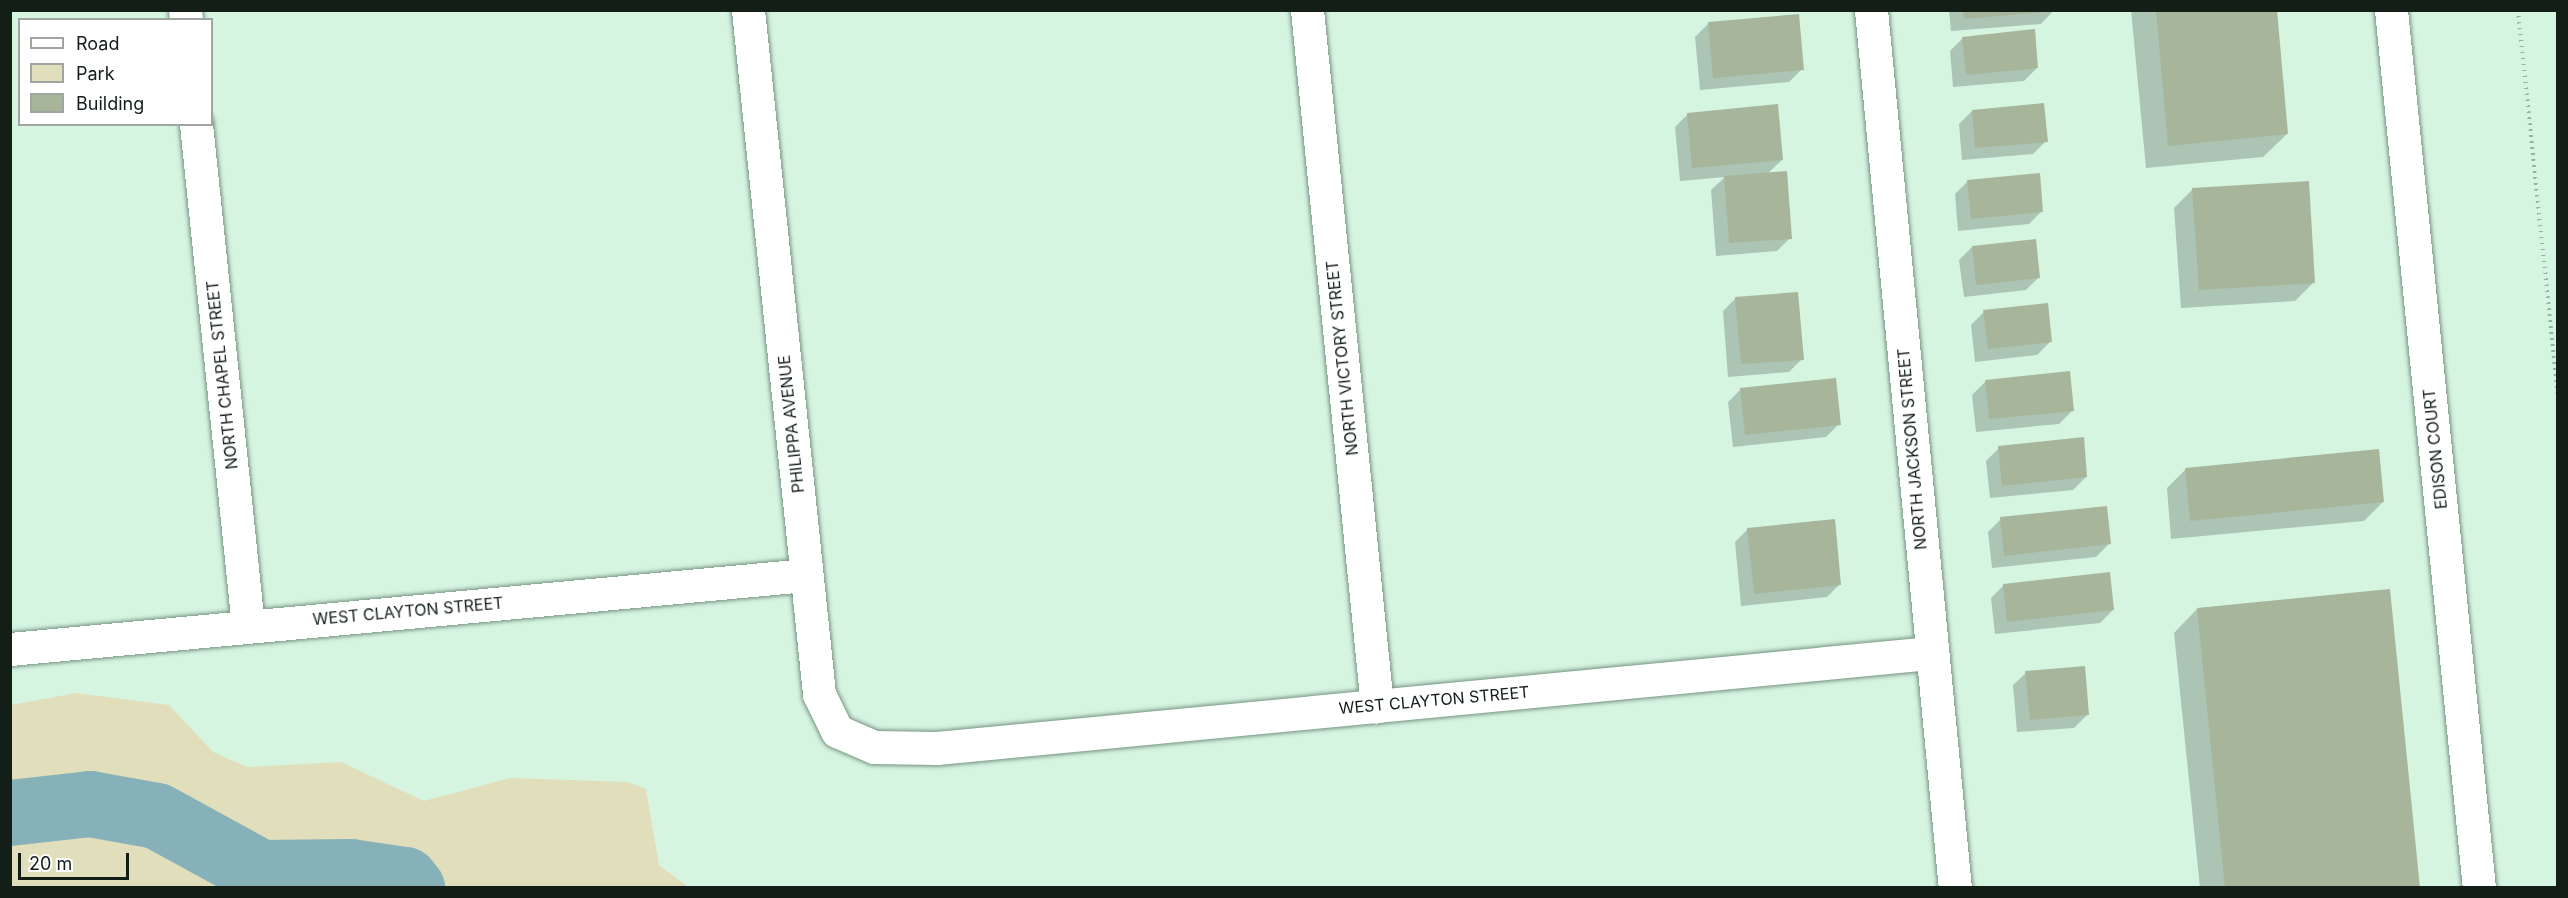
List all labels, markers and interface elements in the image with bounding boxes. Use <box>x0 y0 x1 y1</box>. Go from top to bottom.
legend <box>18 18 213 126</box>
text: Road <box>76 33 119 54</box>
text: Park <box>76 63 115 84</box>
text: Building <box>76 93 144 114</box>
street label: NORTH VICTORY STREET <box>1322 259 1362 457</box>
street label: NORTH CHAPEL STREET <box>203 280 241 470</box>
street label: NORTH JACKSON STREET <box>1894 347 1930 551</box>
street label: PHILIPPA AVENUE <box>774 354 808 494</box>
street label: EDISON COURT <box>2419 388 2451 510</box>
street label: WEST CLAYTON STREET <box>312 593 504 629</box>
street label: WEST CLAYTON STREET <box>1338 682 1530 718</box>
scale bar <box>21 841 132 879</box>
text: 20 m <box>29 853 72 874</box>

